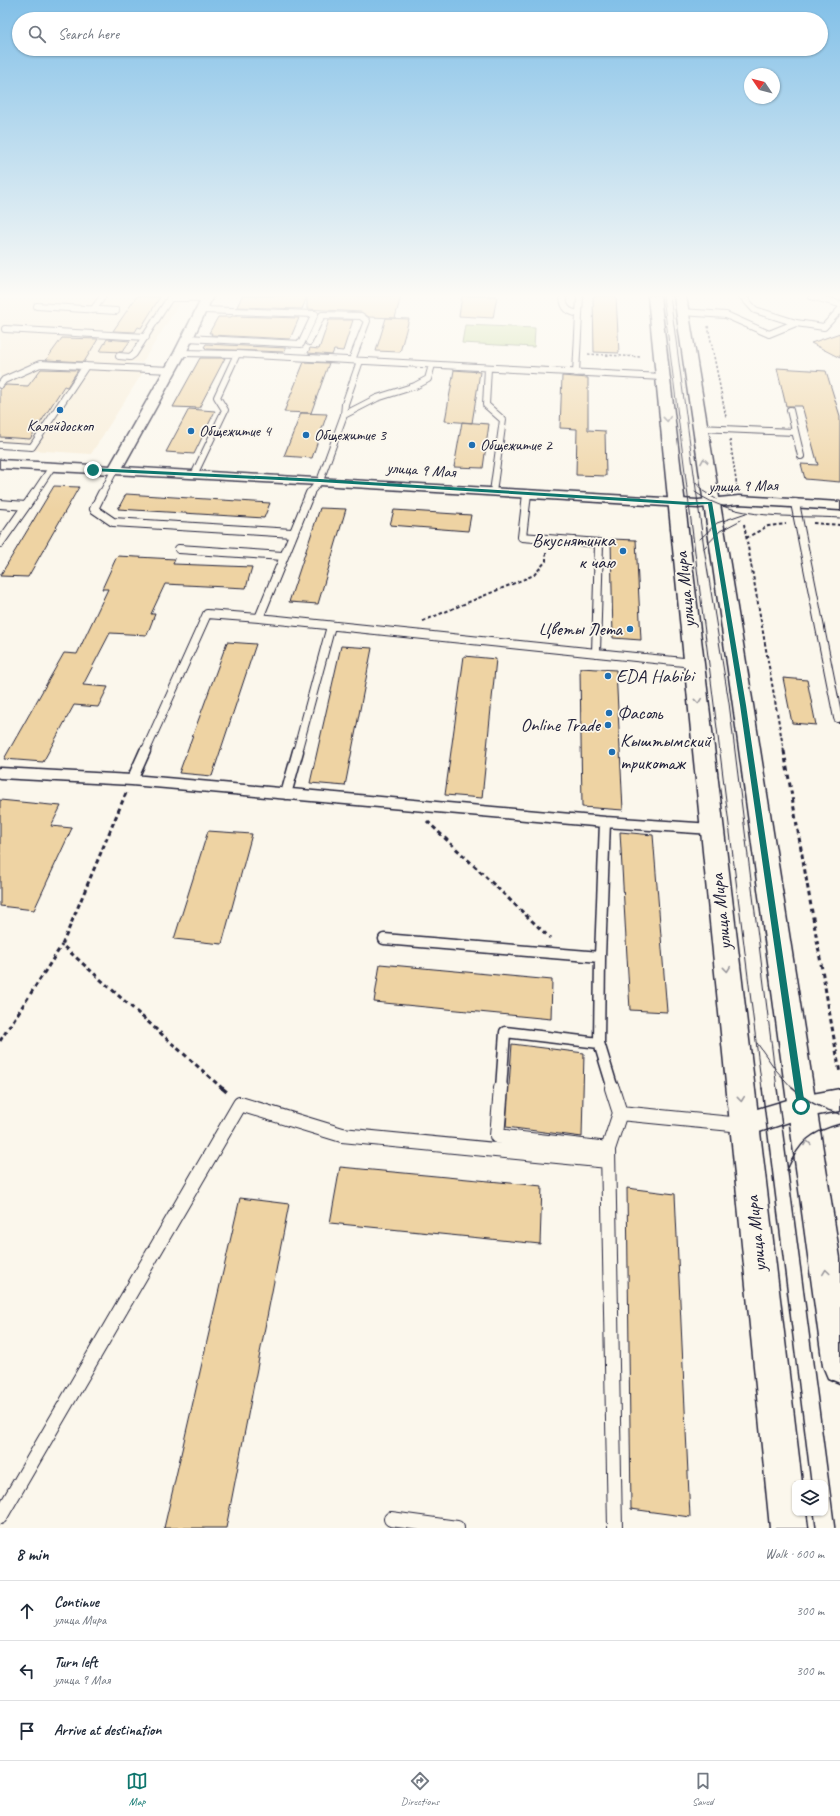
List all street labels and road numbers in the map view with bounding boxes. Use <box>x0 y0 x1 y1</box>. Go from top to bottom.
street label: улица 9 Мая <box>385 458 457 482</box>
street label: улица 9 Мая <box>707 475 779 497</box>
street label: улица Мира <box>669 549 701 630</box>
street label: улица Мира <box>705 871 737 952</box>
street label: улица Мира <box>740 1193 772 1274</box>

